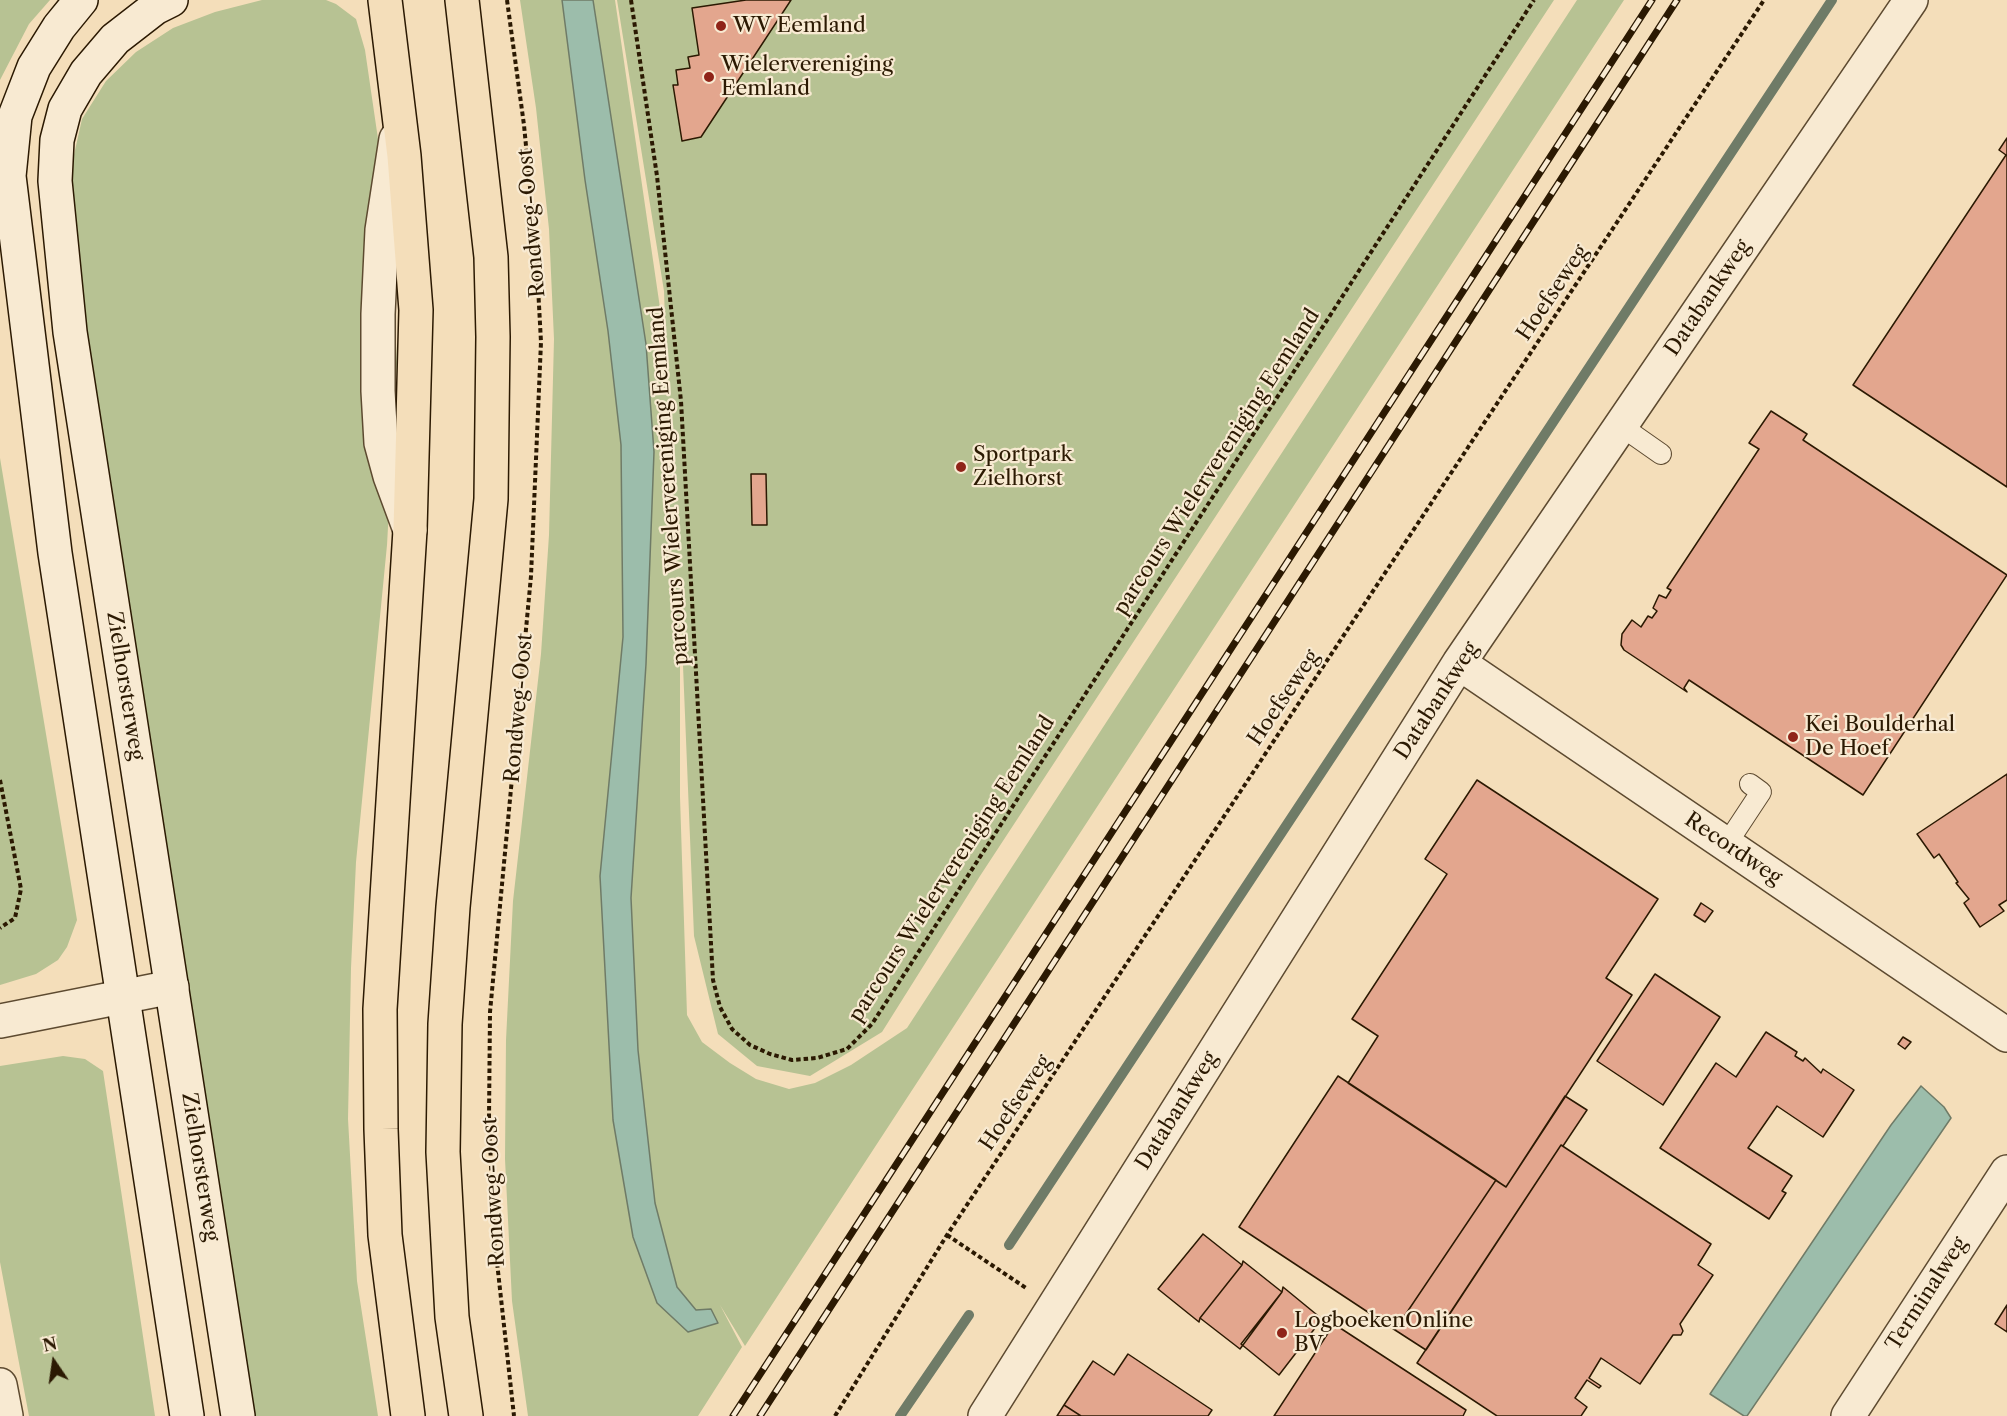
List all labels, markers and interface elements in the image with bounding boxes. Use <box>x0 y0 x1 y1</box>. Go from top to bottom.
place label: WV Eemland <box>733 13 866 39</box>
marker: WV Eemland <box>714 19 728 33</box>
place label: Wielervereniging Eemland <box>721 52 893 102</box>
marker: Wielervereniging Eemland <box>702 70 716 84</box>
street label: Rondweg-Oost <box>513 147 551 299</box>
street label: Databankweg <box>1660 235 1756 361</box>
street label: Hoefseweg <box>1512 240 1594 346</box>
street label: parcours Wielervereniging Eemland <box>1108 304 1326 620</box>
street label: parcours Wielervereniging Eemland <box>644 306 694 666</box>
place label: Sportpark Zielhorst <box>973 442 1073 492</box>
marker: Sportpark Zielhorst <box>954 460 968 474</box>
street label: Zielhorsterweg <box>101 610 149 762</box>
street label: Rondweg-Oost <box>500 632 538 784</box>
street label: Databankweg <box>1390 638 1484 764</box>
street label: Hoefseweg <box>1243 645 1325 751</box>
street label: parcours Wielervereniging Eemland <box>843 711 1061 1027</box>
place label: Kei Boulderhal De Hoef <box>1805 712 1955 762</box>
marker: Kei Boulderhal De Hoef <box>1786 730 1800 744</box>
street label: Recordweg <box>1680 807 1786 891</box>
street label: Databankweg <box>1131 1047 1223 1175</box>
street label: Hoefseweg <box>975 1050 1057 1156</box>
street label: Zielhorsterweg <box>176 1091 224 1243</box>
street label: Rondweg-Oost <box>477 1117 511 1267</box>
street label: Terminalweg <box>1881 1233 1973 1355</box>
place label: LogboekenOnline BV <box>1294 1308 1473 1358</box>
marker: LogboekenOnline BV <box>1275 1326 1289 1340</box>
north arrow <box>24 1332 84 1392</box>
text: N <box>41 1333 59 1356</box>

